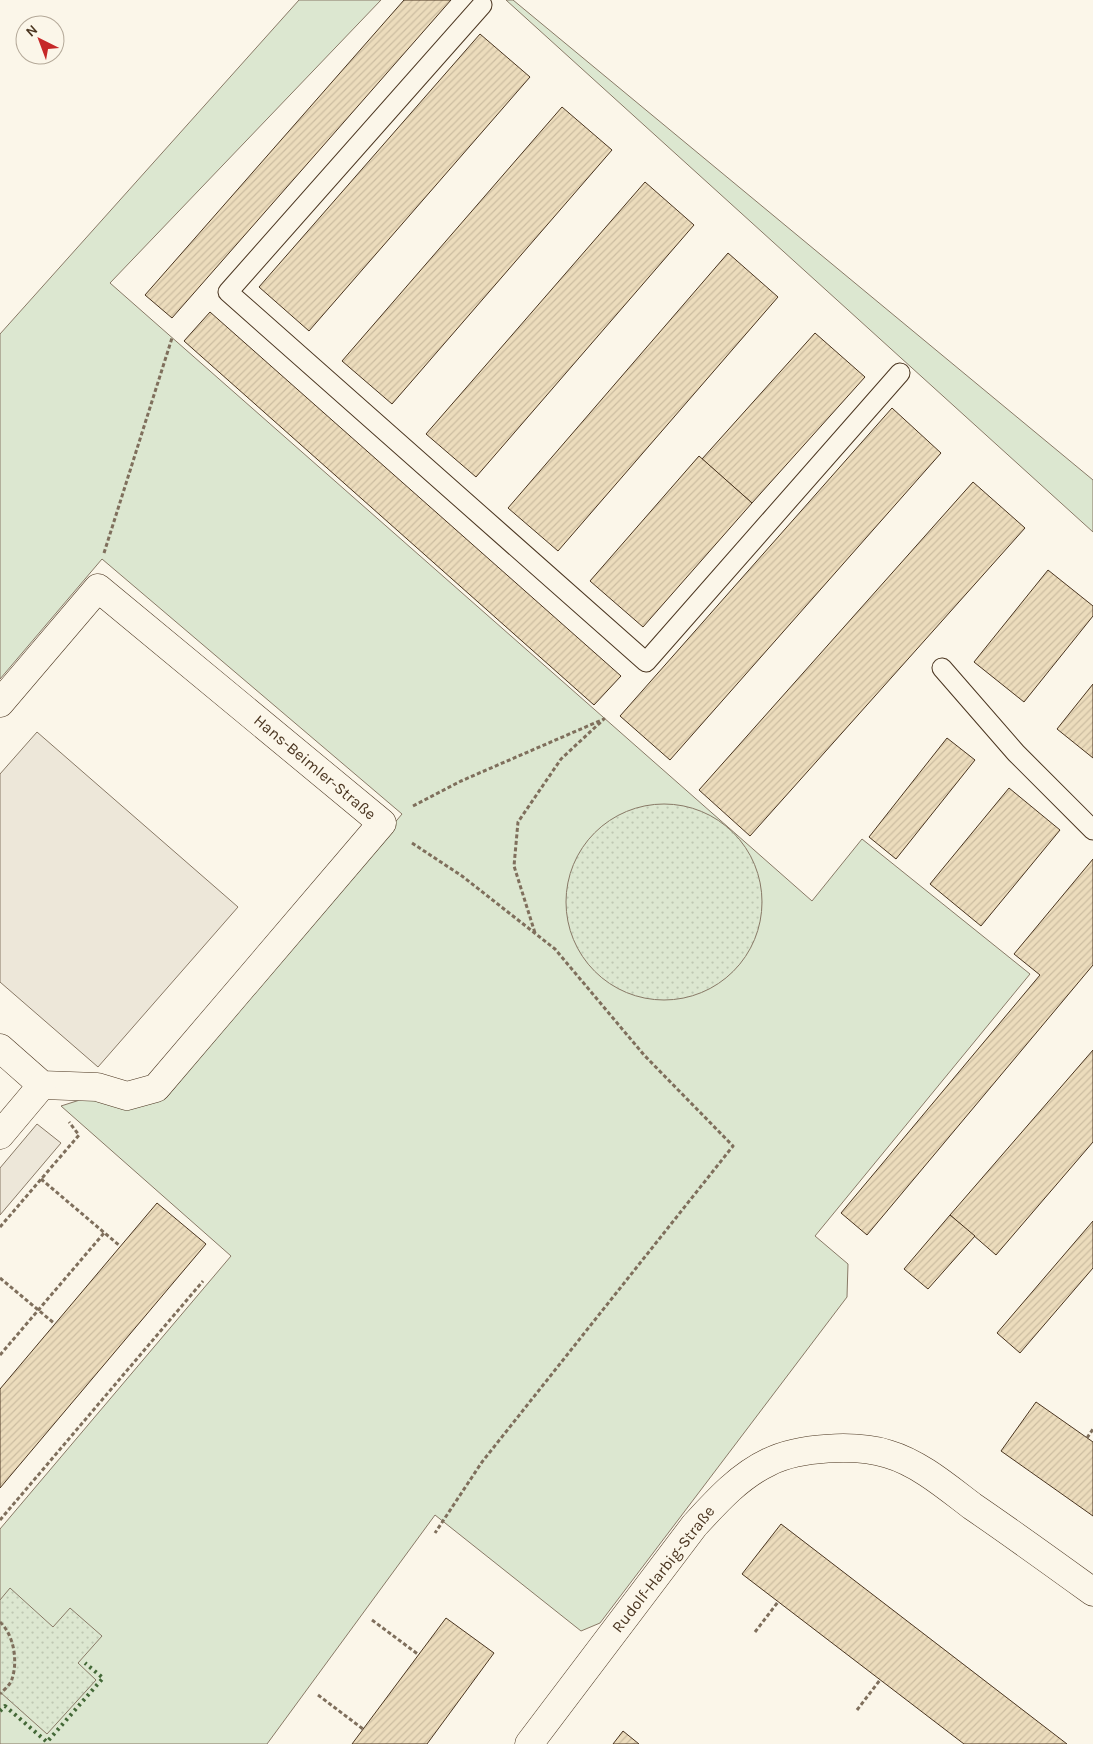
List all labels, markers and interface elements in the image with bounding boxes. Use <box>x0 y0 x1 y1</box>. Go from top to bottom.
north arrow <box>15 15 65 65</box>
text: N <box>22 21 41 40</box>
street label: Hans-Beimler-Straße <box>250 710 380 824</box>
street label: Rudolf-Harbig-Straße <box>608 1502 718 1636</box>

